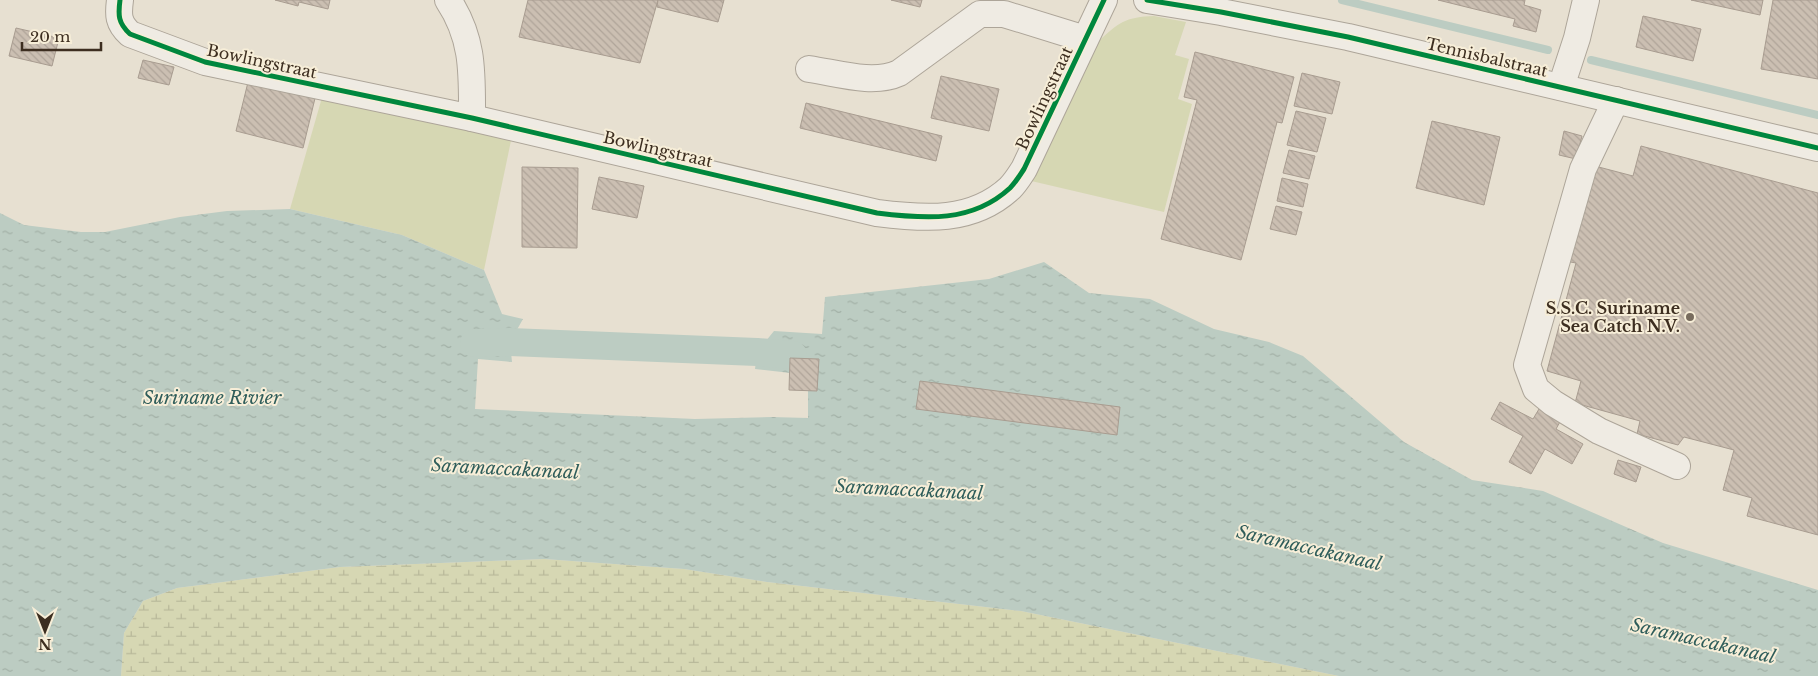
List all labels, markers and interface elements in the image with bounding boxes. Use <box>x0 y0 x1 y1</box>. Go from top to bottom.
scale bar <box>22 20 101 52</box>
text: 20 m <box>30 27 70 46</box>
street label: Tennisbalstraat <box>1424 33 1550 81</box>
street label: Bowlingstraat <box>205 40 319 82</box>
street label: Bowlingstraat <box>1011 43 1077 153</box>
street label: Bowlingstraat <box>601 127 715 171</box>
place label: S.S.C. Suriname Sea Catch N.V. <box>1546 298 1680 336</box>
marker: S.S.C. Suriname Sea Catch N.V. <box>1684 311 1696 323</box>
water label: Suriname Rivier <box>143 387 282 409</box>
water label: Saramaccakanaal <box>430 454 580 484</box>
water label: Saramaccakanaal <box>834 475 984 505</box>
water label: Saramaccakanaal <box>1234 521 1384 575</box>
north arrow <box>20 606 70 656</box>
water label: Saramaccakanaal <box>1628 614 1778 668</box>
text: N <box>38 635 52 653</box>

